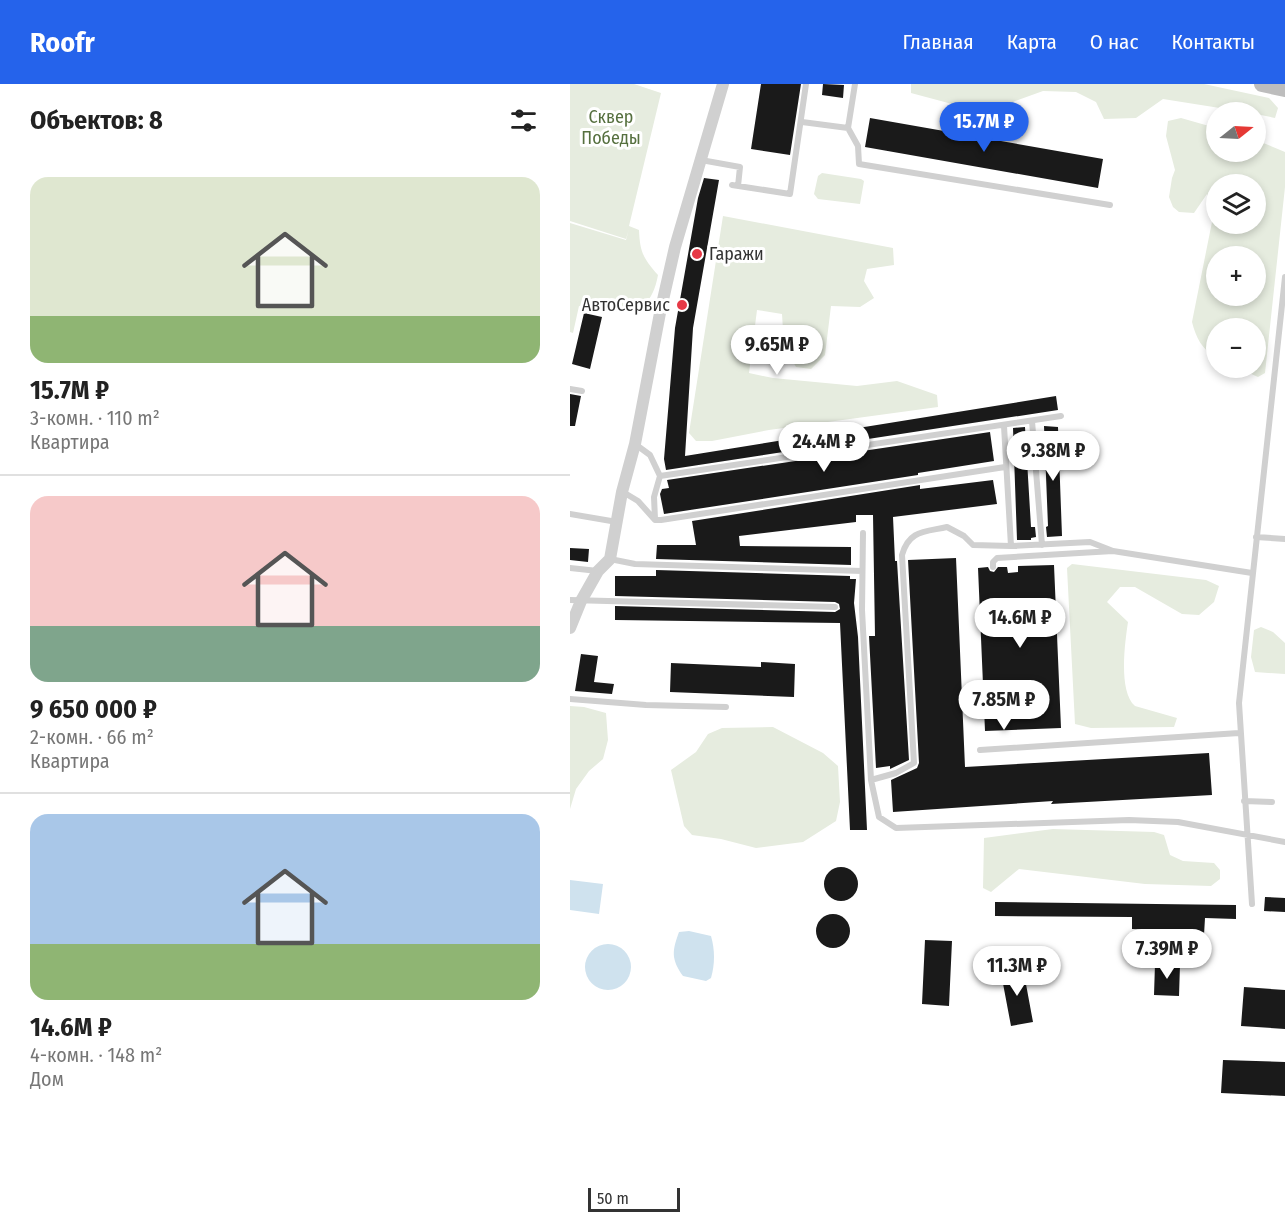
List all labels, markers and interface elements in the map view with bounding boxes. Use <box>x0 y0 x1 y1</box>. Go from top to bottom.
text: Roofr <box>30 26 95 59</box>
text: Главная <box>903 29 974 55</box>
text: Карта <box>1007 29 1057 55</box>
text: О нас <box>1090 29 1138 55</box>
text: Контакты <box>1171 29 1255 55</box>
pin: 15.7M ₽ <box>929 102 1039 153</box>
north arrow <box>1206 102 1266 162</box>
map controls <box>1206 102 1266 378</box>
icon: filters <box>507 104 540 137</box>
text: Объектов: 8 <box>30 105 163 136</box>
park label: Сквер Победы <box>581 106 641 149</box>
text: 15.7M ₽ <box>954 109 1014 133</box>
button: layers <box>1206 174 1266 234</box>
icon: home <box>231 216 339 324</box>
place label: Гаражи <box>709 243 764 265</box>
button: + <box>1206 246 1266 306</box>
marker: Гаражи <box>690 247 704 261</box>
place label: АвтоСервис <box>582 294 670 316</box>
marker: АвтоСервис <box>675 298 689 312</box>
button: − <box>1206 318 1266 378</box>
pin: 9.65M ₽ <box>722 325 832 376</box>
text: 9.65M ₽ <box>745 332 809 356</box>
text: 15.7M ₽ <box>30 375 109 406</box>
text: 3-комн. · 110 m² <box>30 406 160 430</box>
pin: 24.4M ₽ <box>769 422 879 473</box>
text: 24.4M ₽ <box>793 429 855 453</box>
text: Квартира <box>30 430 110 454</box>
pin: 9.38M ₽ <box>998 431 1108 482</box>
text: 9.38M ₽ <box>1021 438 1085 462</box>
icon: home <box>231 535 339 643</box>
pin: 14.6M ₽ <box>965 598 1075 649</box>
text: 14.6M ₽ <box>989 605 1051 629</box>
pin: 7.85M ₽ <box>949 680 1059 731</box>
text: 7.85M ₽ <box>973 687 1035 711</box>
text: 9 650 000 ₽ <box>30 694 157 725</box>
text: 2-комн. · 66 m² <box>30 725 154 749</box>
text: Квартира <box>30 749 110 773</box>
icon: home <box>231 853 339 961</box>
pin: 7.39M ₽ <box>1112 929 1222 980</box>
text: 7.39M ₽ <box>1136 936 1198 960</box>
pin: 11.3M ₽ <box>962 946 1072 997</box>
text: 11.3M ₽ <box>987 953 1047 977</box>
text: 14.6M ₽ <box>30 1012 112 1043</box>
text: 4-комн. · 148 m² <box>30 1043 162 1067</box>
text: Дом <box>30 1067 64 1091</box>
scale bar <box>588 1185 680 1212</box>
text: 50 m <box>597 1189 629 1208</box>

